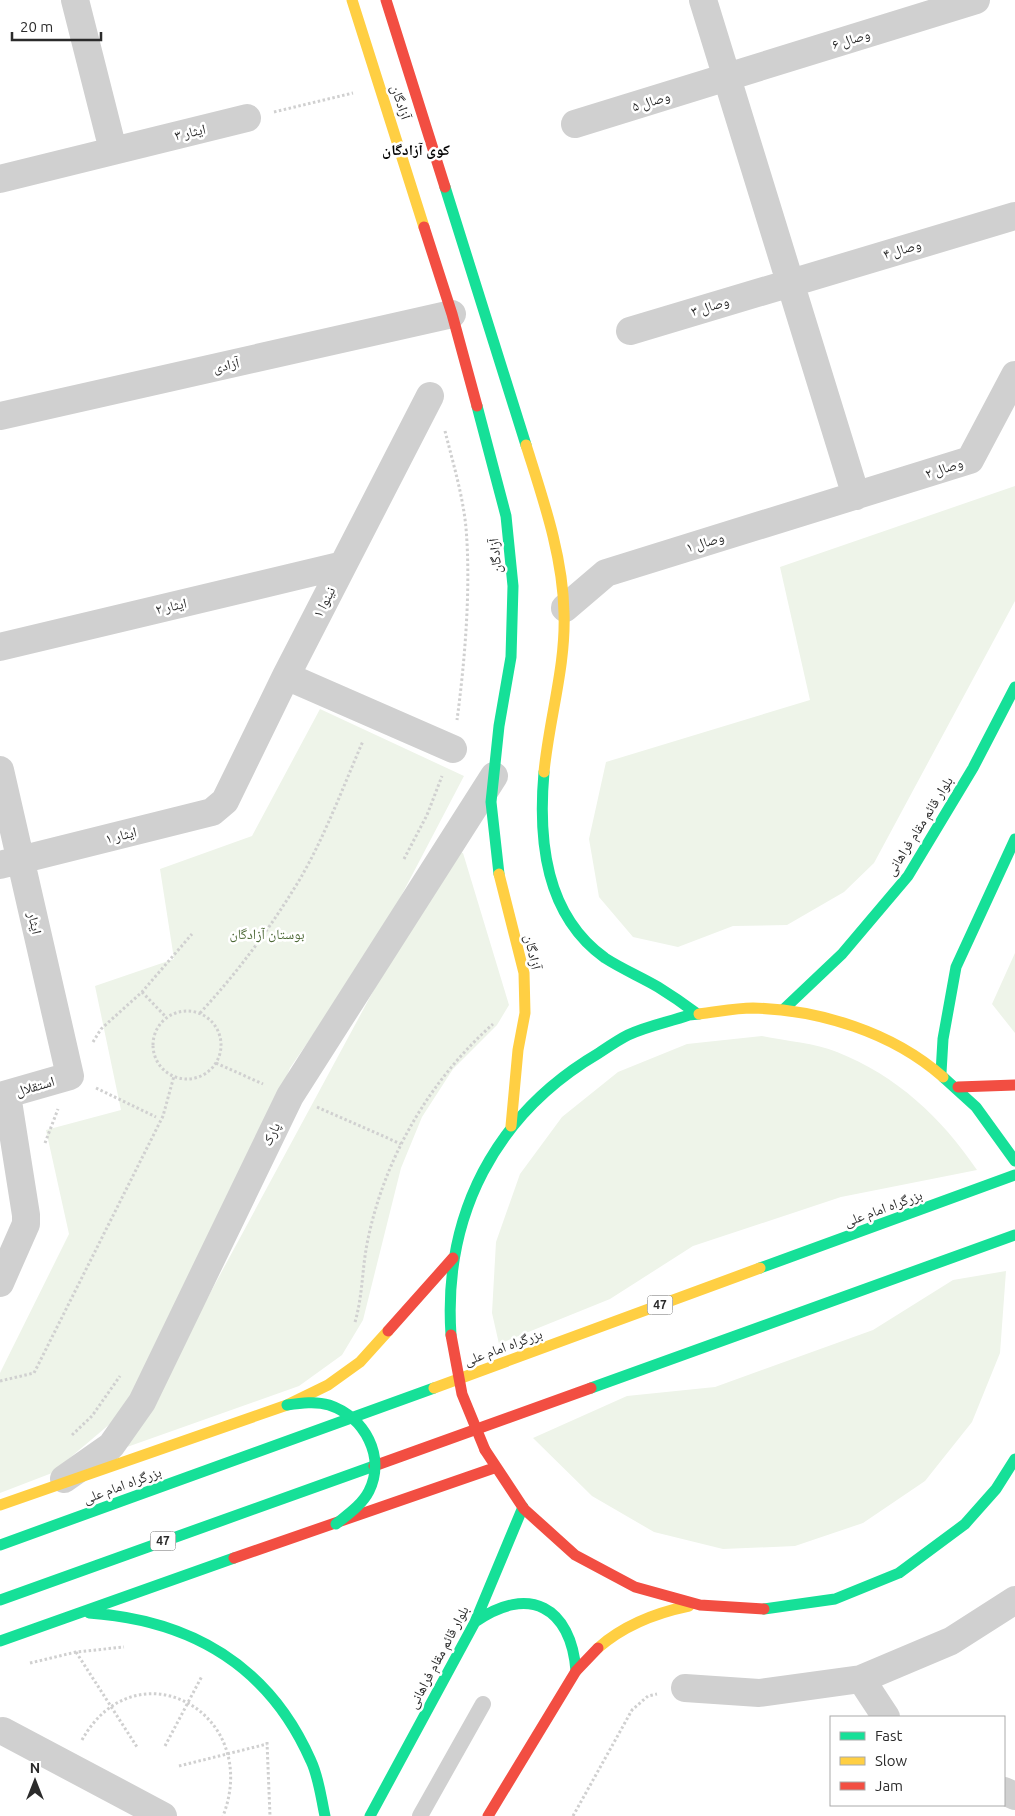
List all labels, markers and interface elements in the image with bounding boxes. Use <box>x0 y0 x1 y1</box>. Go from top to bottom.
scale bar <box>12 10 101 42</box>
text: 20 m <box>20 18 53 35</box>
street label: وصال ۶ <box>830 26 872 53</box>
street label: آزادگان <box>387 83 414 122</box>
street label: وصال ۵ <box>630 88 672 115</box>
street label: ایثار ۳ <box>173 121 207 144</box>
district label: کوی آزادگان <box>382 141 450 159</box>
street label: وصال ۴ <box>881 236 923 263</box>
street label: وصال ۳ <box>689 293 731 320</box>
street label: آزادی <box>211 354 241 377</box>
street label: وصال ۲ <box>923 454 965 483</box>
street label: وصال ۱ <box>684 529 726 556</box>
street label: آزادگان <box>485 537 506 574</box>
street label: نینوا ۱ <box>310 584 339 621</box>
street label: ایثار ۲ <box>154 595 188 618</box>
street label: بلوار قائم مقام فراهانی <box>882 773 958 880</box>
street label: ایثار ۱ <box>104 823 139 848</box>
street label: ایثار <box>24 909 45 936</box>
park label: بوستان آزادگان <box>229 926 305 943</box>
street label: آزادگان <box>521 933 545 972</box>
street label: استقلال <box>14 1073 57 1100</box>
street label: پارک <box>259 1120 285 1149</box>
street label: بزرگراه امام علی <box>842 1186 925 1231</box>
road number: 47 <box>648 1296 672 1314</box>
street label: بزرگراه امام علی <box>462 1325 545 1370</box>
street label: بزرگراه امام علی <box>81 1463 164 1508</box>
road number: 47 <box>150 1532 176 1550</box>
street label: بلوار قائم مقام فراهانی <box>404 1603 474 1712</box>
legend <box>830 1716 1005 1806</box>
text: Fast <box>875 1727 903 1744</box>
text: Slow <box>875 1752 908 1769</box>
north arrow <box>10 1756 60 1806</box>
text: N <box>30 1760 40 1776</box>
text: Jam <box>875 1777 903 1794</box>

